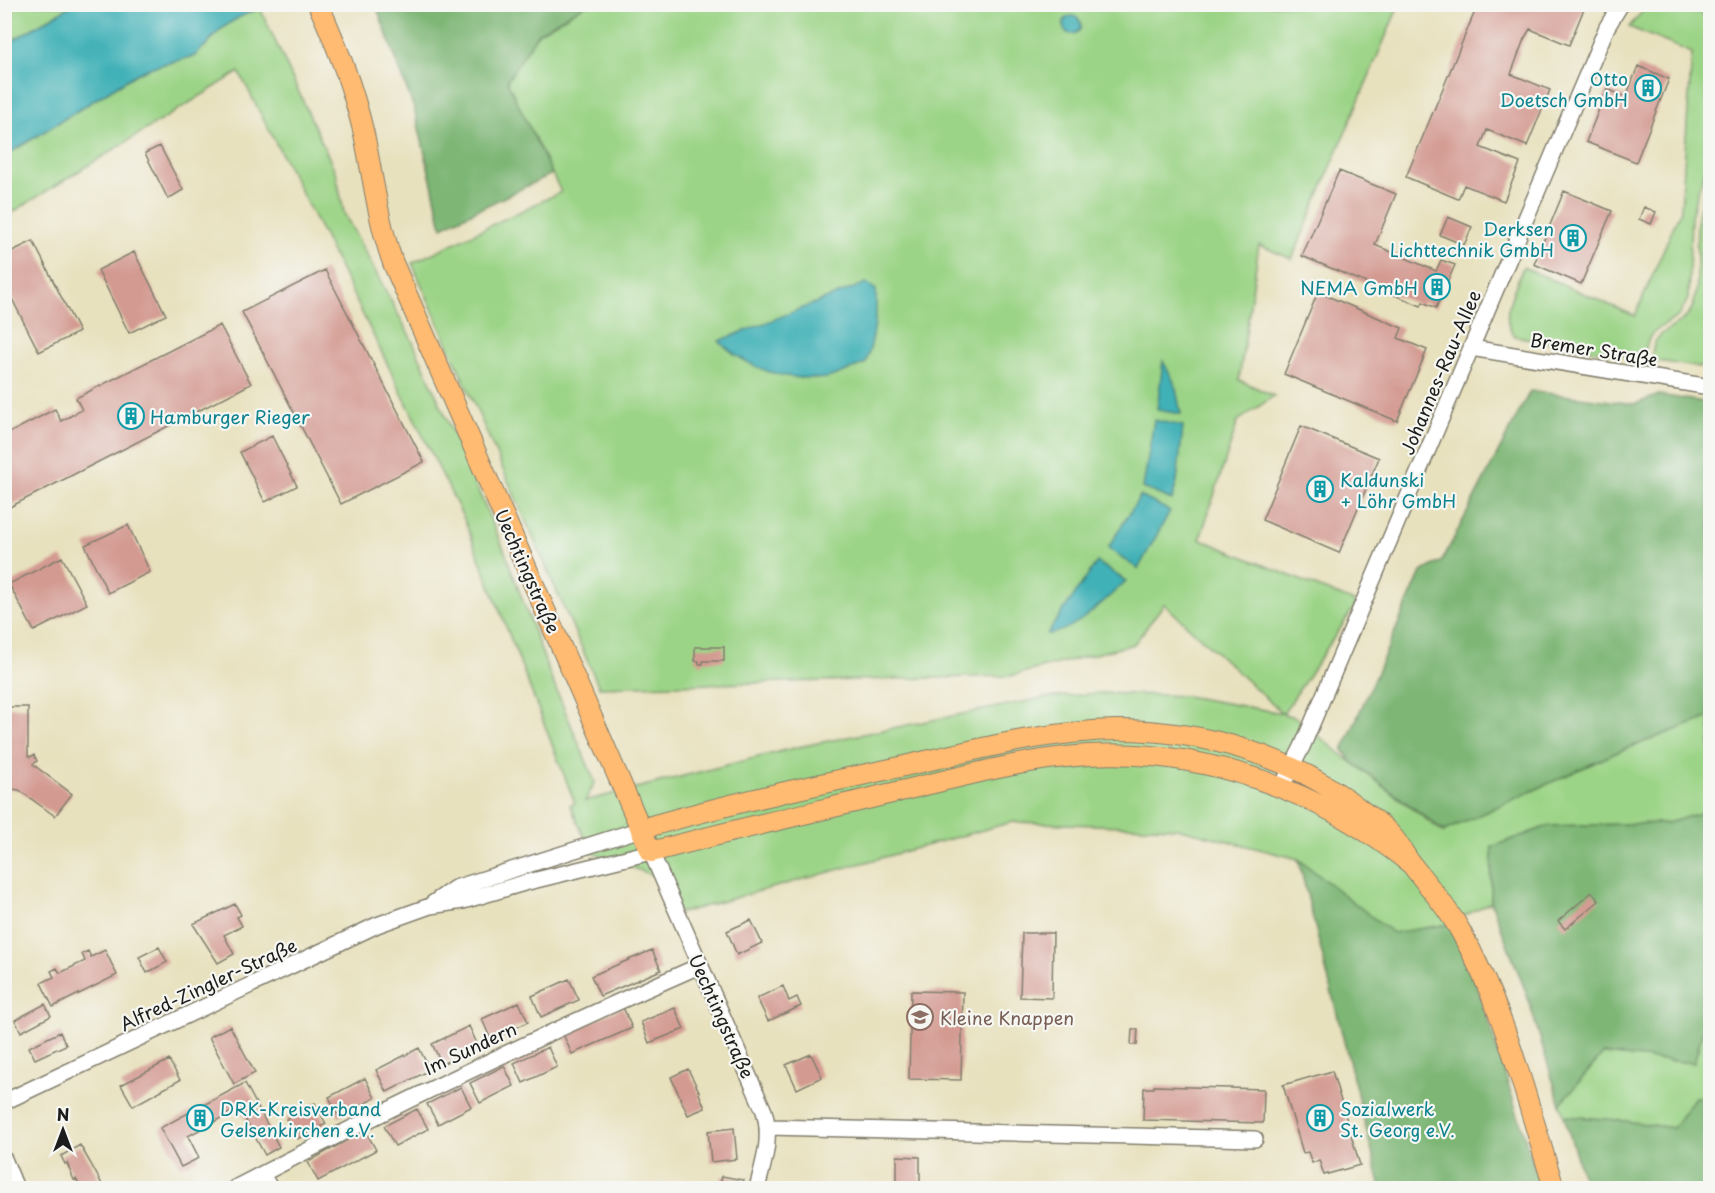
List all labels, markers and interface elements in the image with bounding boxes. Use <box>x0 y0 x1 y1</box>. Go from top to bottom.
place label: Otto Doetsch GmbH <box>1500 65 1628 113</box>
building icon: Otto Doetsch GmbH <box>1633 73 1663 103</box>
place label: Derksen Lichttechnik GmbH <box>1390 215 1554 263</box>
building icon: Derksen Lichttechnik GmbH <box>1558 223 1588 253</box>
building icon: NEMA GmbH <box>1422 272 1452 302</box>
place label: NEMA GmbH <box>1300 274 1418 301</box>
street label: Johannes-Rau-Allee <box>1393 285 1487 459</box>
street label: Bremer Straße <box>1528 326 1660 372</box>
building icon: Hamburger Rieger <box>116 401 146 431</box>
place label: Hamburger Rieger <box>150 403 310 430</box>
place label: Kaldunski + Löhr GmbH <box>1340 466 1456 514</box>
building icon: Kaldunski + Löhr GmbH <box>1305 474 1335 504</box>
street label: Uechtingstraße <box>488 504 568 638</box>
street label: Alfred-Zingler-Straße <box>115 931 301 1037</box>
street label: Uechtingstraße <box>682 949 762 1083</box>
school or university icon: Kleine Knappen <box>905 1002 935 1032</box>
place label: Kleine Knappen <box>940 1004 1074 1031</box>
street label: Im Sundern <box>419 1015 521 1081</box>
place label: DRK-Kreisverband Gelsenkirchen e.V. <box>220 1095 381 1143</box>
place label: Sozialwerk St. Georg e.V. <box>1340 1095 1455 1143</box>
north arrow <box>33 1100 93 1160</box>
text: N <box>57 1102 69 1126</box>
building icon: DRK-Kreisverband Gelsenkirchen e.V. <box>185 1103 215 1133</box>
building icon: Sozialwerk St. Georg e.V. <box>1305 1103 1335 1133</box>

